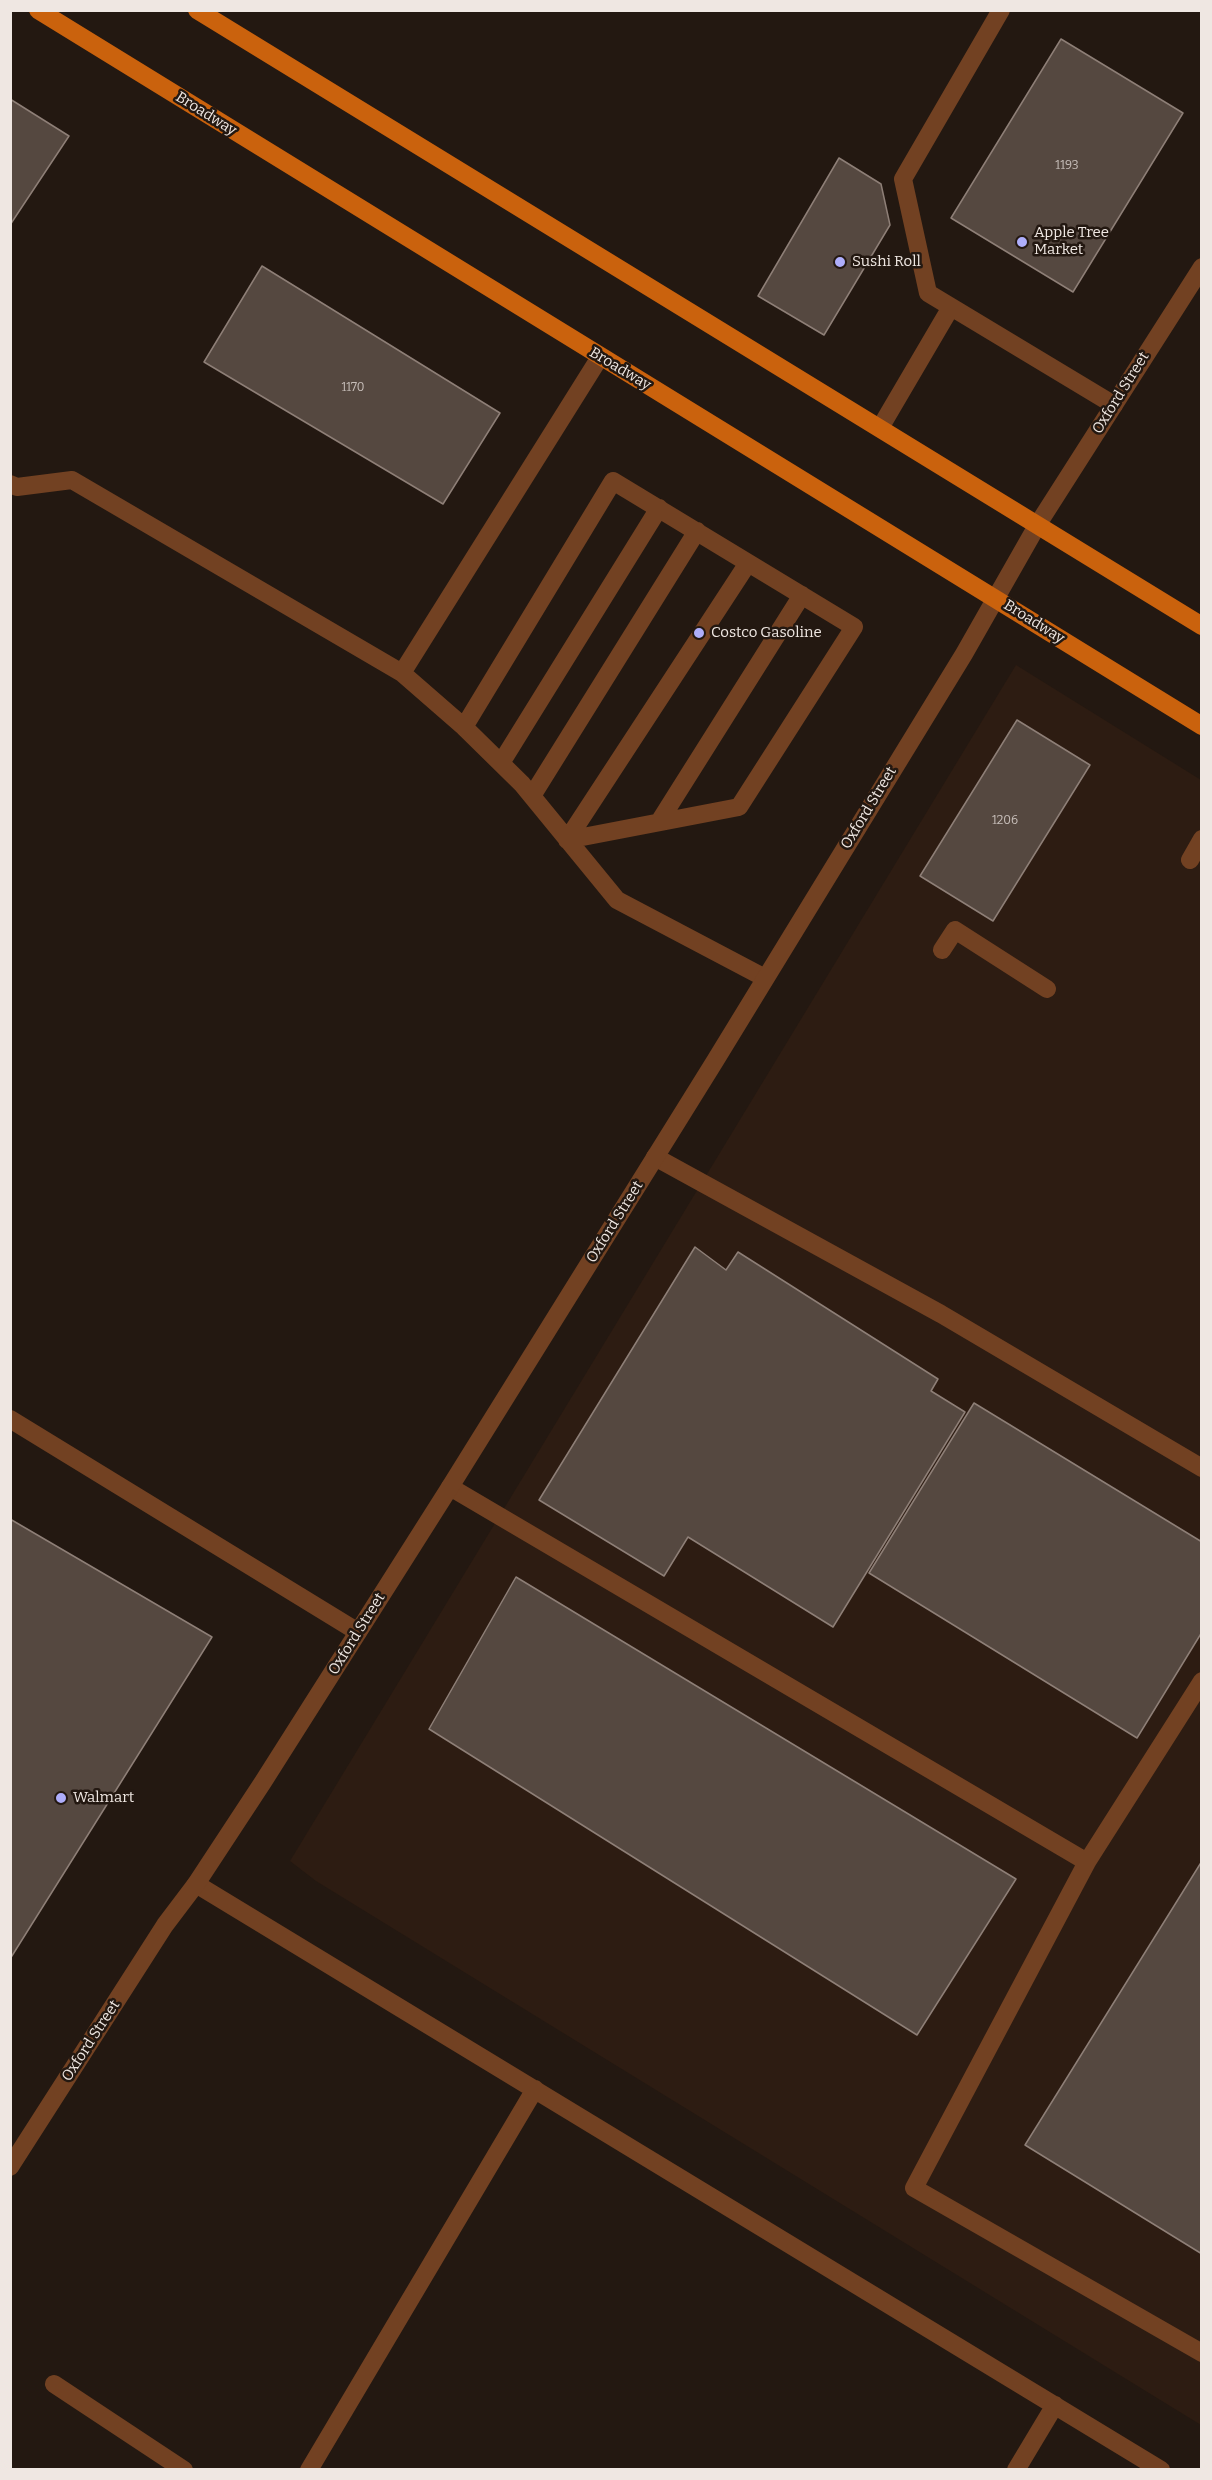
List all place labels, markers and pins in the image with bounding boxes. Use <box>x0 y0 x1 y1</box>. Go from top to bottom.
place label: Apple Tree Market <box>1034 224 1109 259</box>
marker: Apple Tree Market <box>1015 235 1029 249</box>
place label: Sushi Roll <box>852 253 921 271</box>
marker: Sushi Roll <box>833 255 847 269</box>
place label: Costco Gasoline <box>711 624 822 642</box>
marker: Costco Gasoline <box>692 626 706 640</box>
place label: Walmart <box>73 1789 134 1807</box>
marker: Walmart <box>54 1791 68 1805</box>

